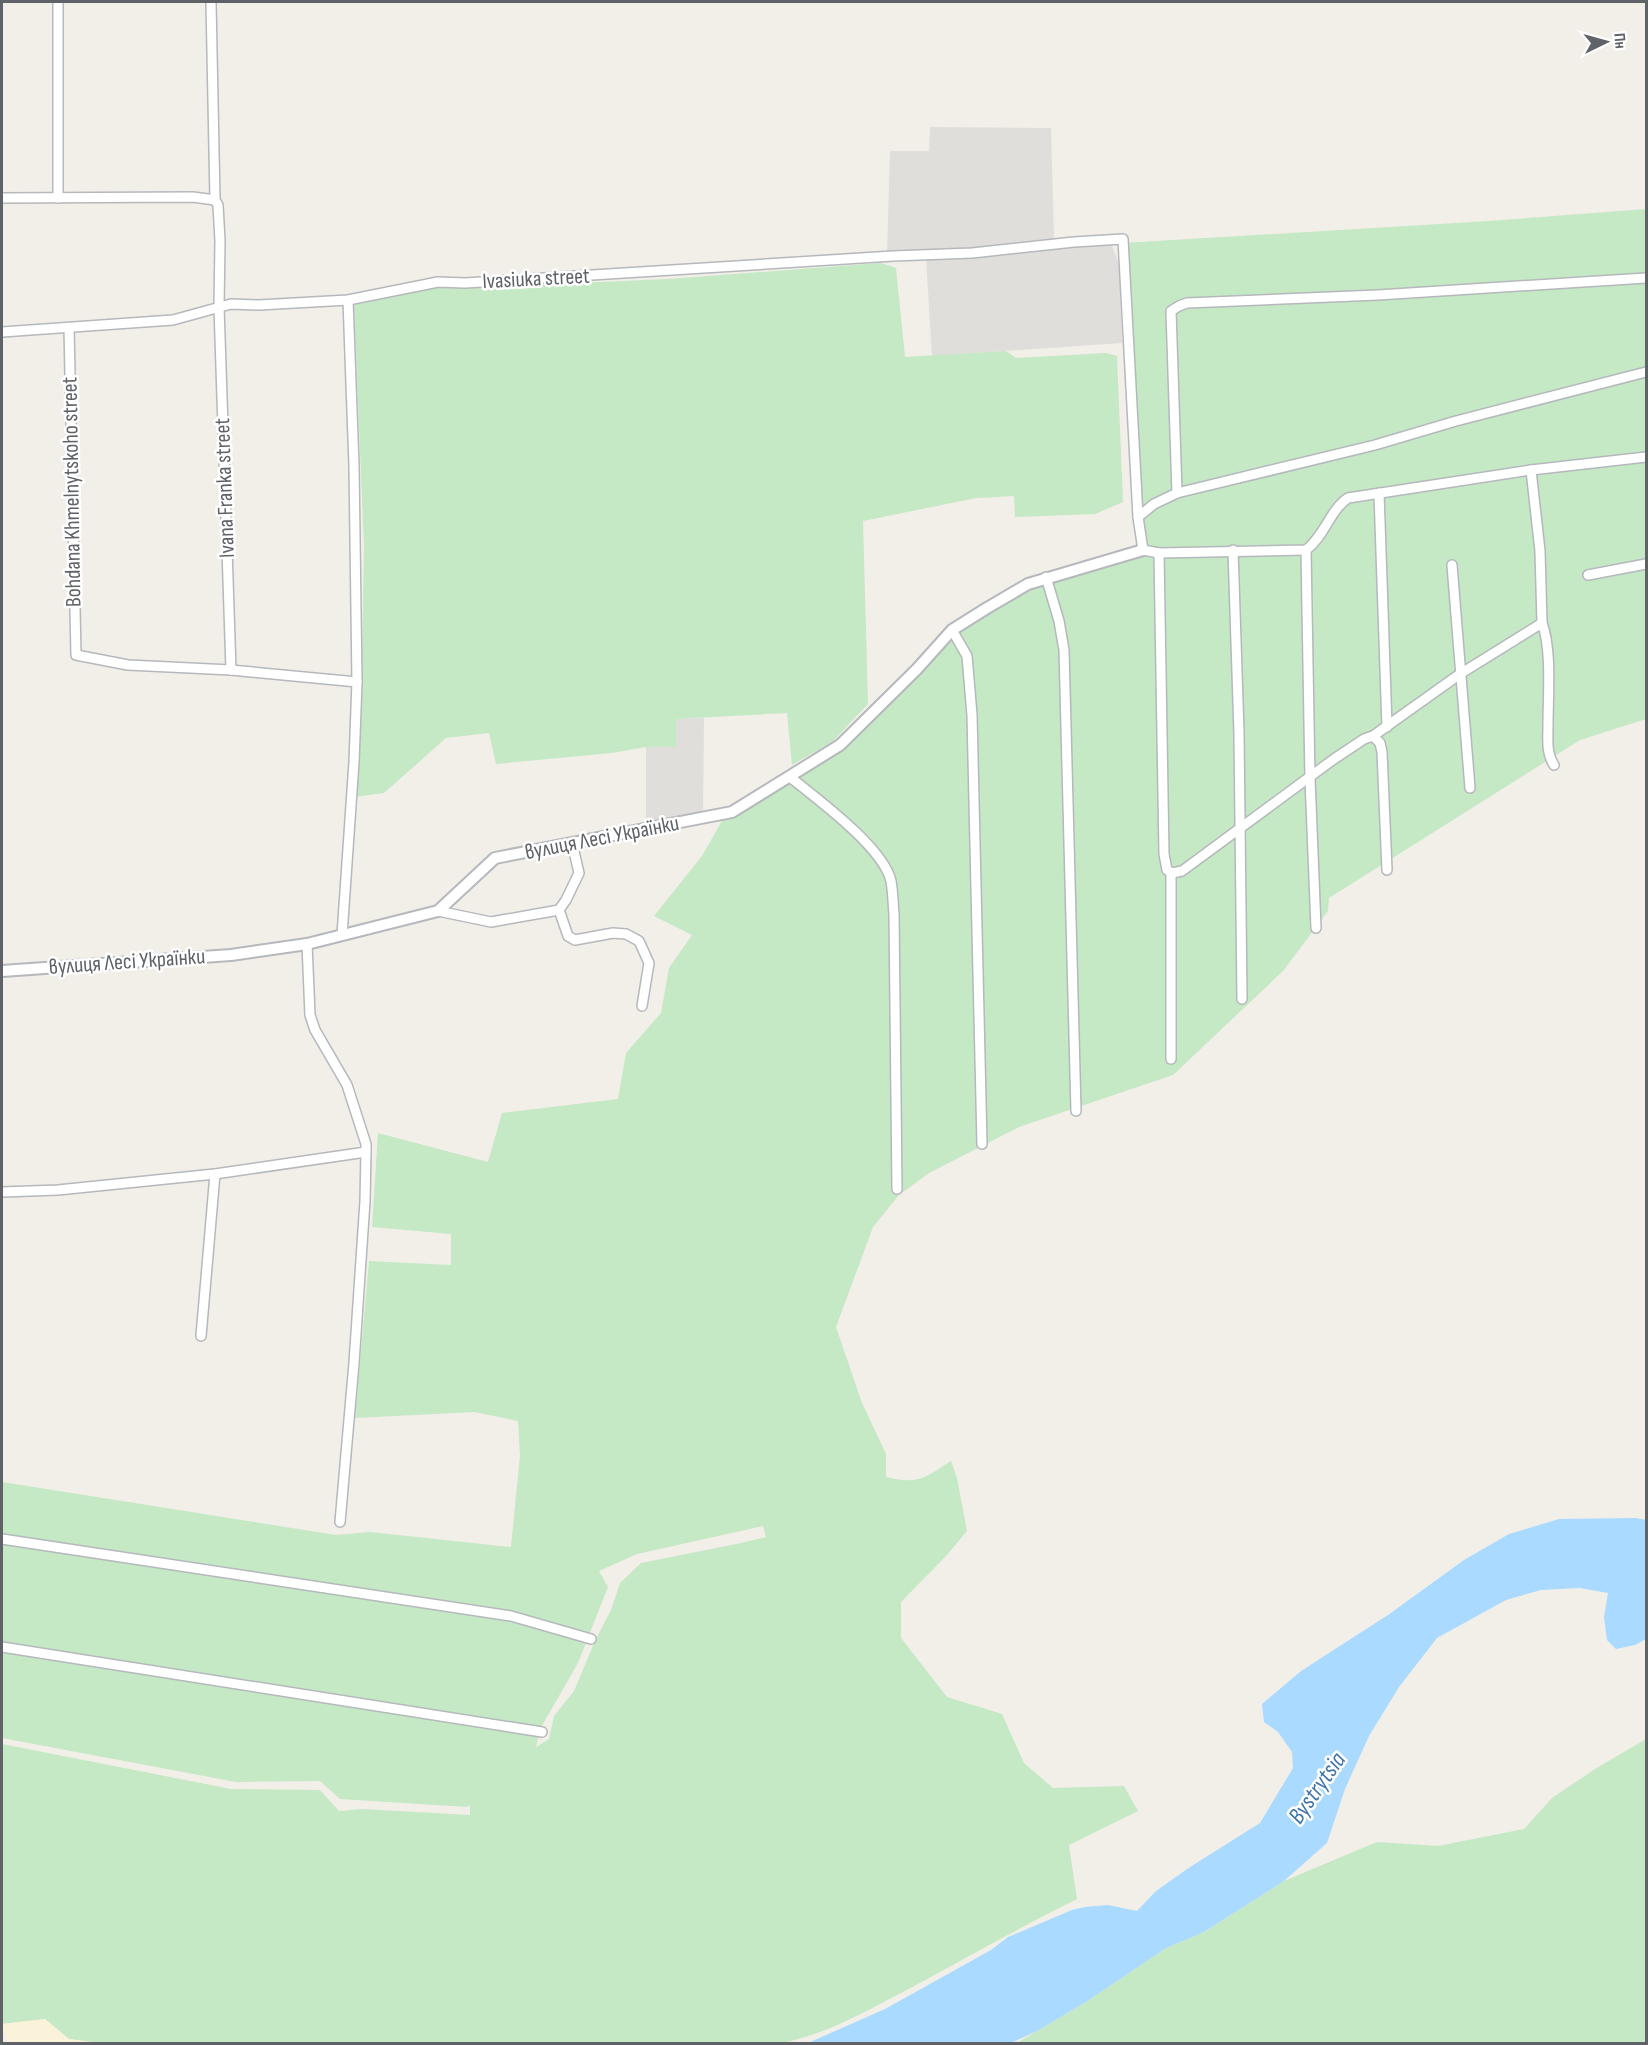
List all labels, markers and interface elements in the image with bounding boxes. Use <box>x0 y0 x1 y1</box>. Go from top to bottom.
north arrow <box>1576 12 1636 72</box>
text: Пн <box>1609 32 1630 49</box>
street label: Ivasiuka street <box>482 263 591 295</box>
street label: Bohdana Khmelnytskoho street <box>56 376 88 607</box>
street label: Ivana Franka street <box>209 417 241 558</box>
street label: вулиця Лесі Українки <box>523 810 681 866</box>
street label: вулиця Лесі Українки <box>48 943 206 981</box>
water label: Bystrytsia <box>1282 1746 1352 1829</box>

